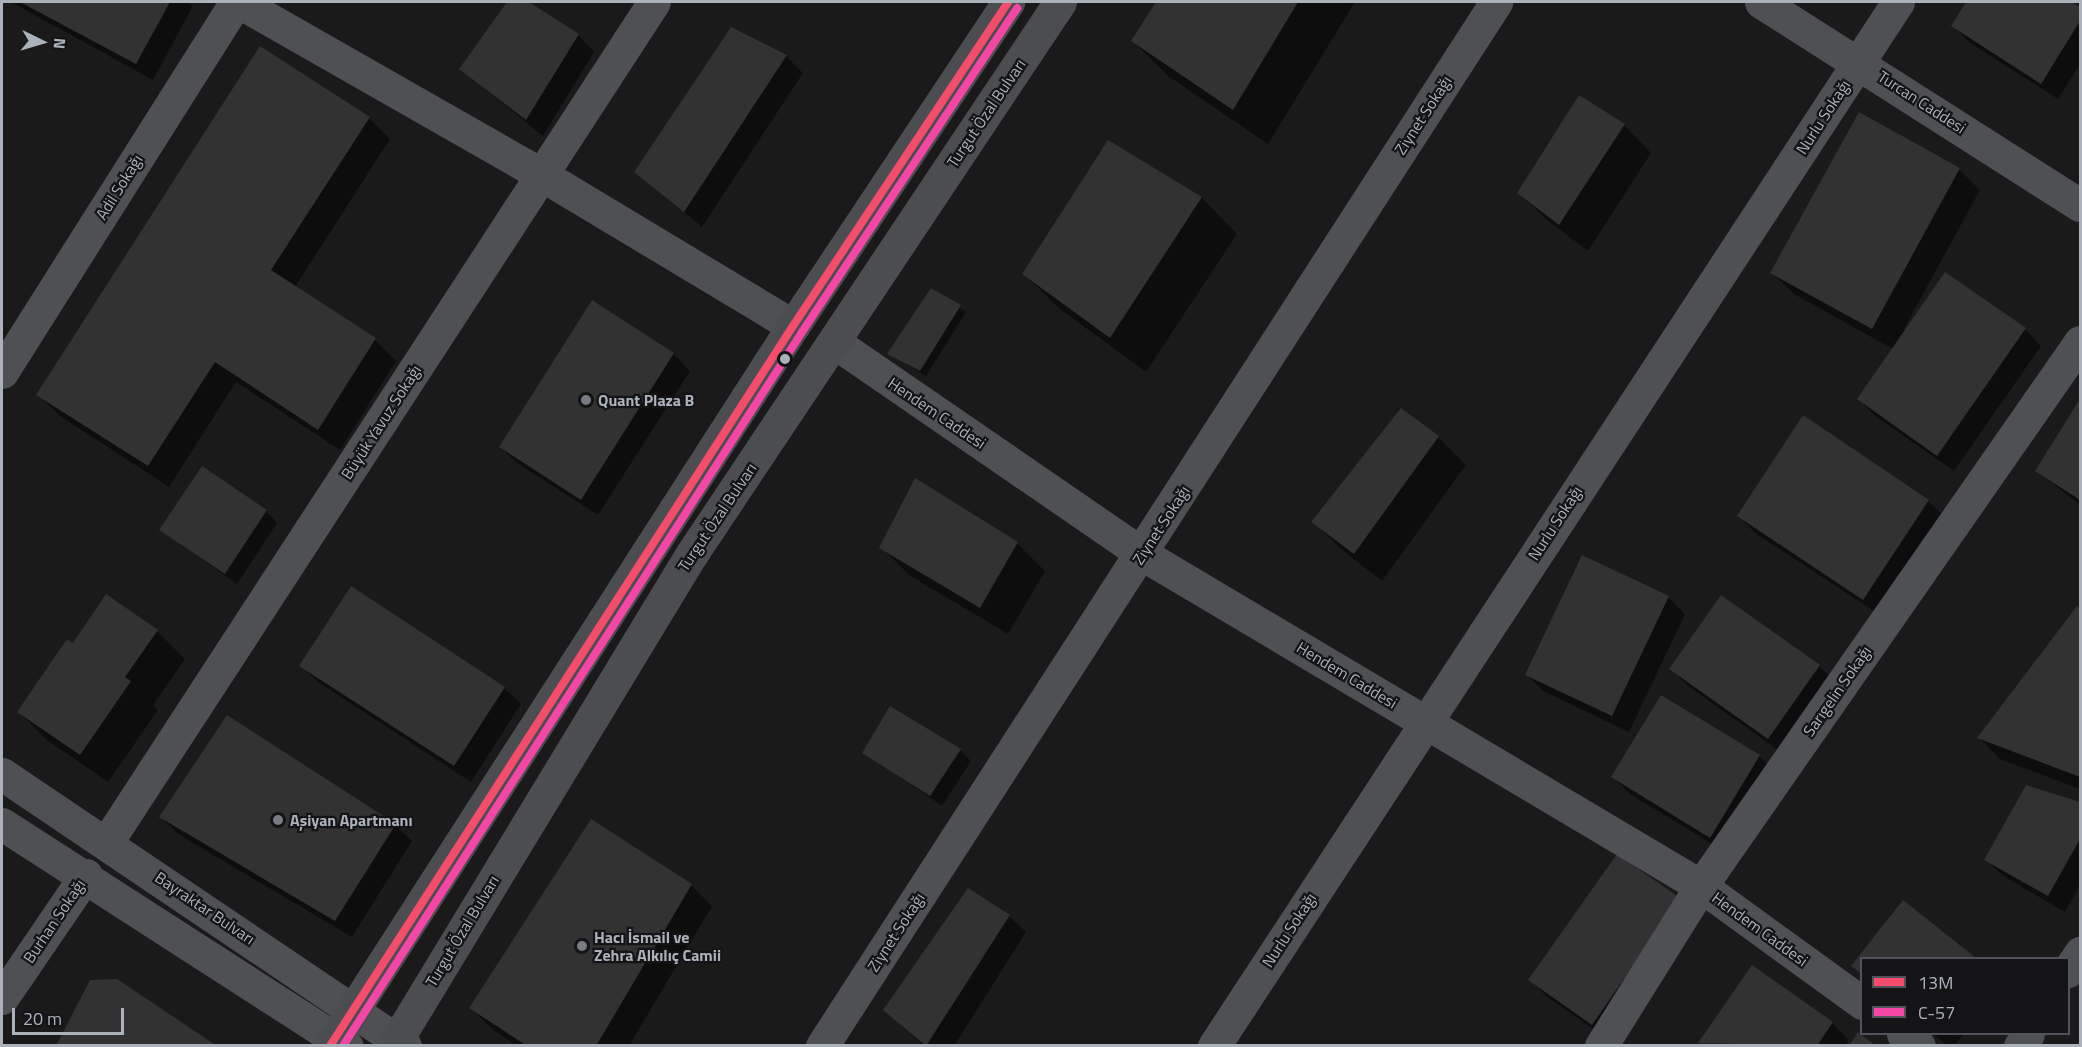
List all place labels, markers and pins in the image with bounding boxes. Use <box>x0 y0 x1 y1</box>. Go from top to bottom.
unlabelled marker <box>779 353 791 365</box>
place label: Quant Plaza B <box>598 390 694 410</box>
marker: Quant Plaza B <box>579 393 593 407</box>
place label: Aşiyan Apartmanı <box>290 810 413 830</box>
marker: Aşiyan Apartmanı <box>271 813 285 827</box>
place label: Hacı İsmail ve Zehra Alkılıç Camii <box>594 927 721 965</box>
marker: Hacı İsmail ve Zehra Alkılıç Camii <box>575 939 589 953</box>

